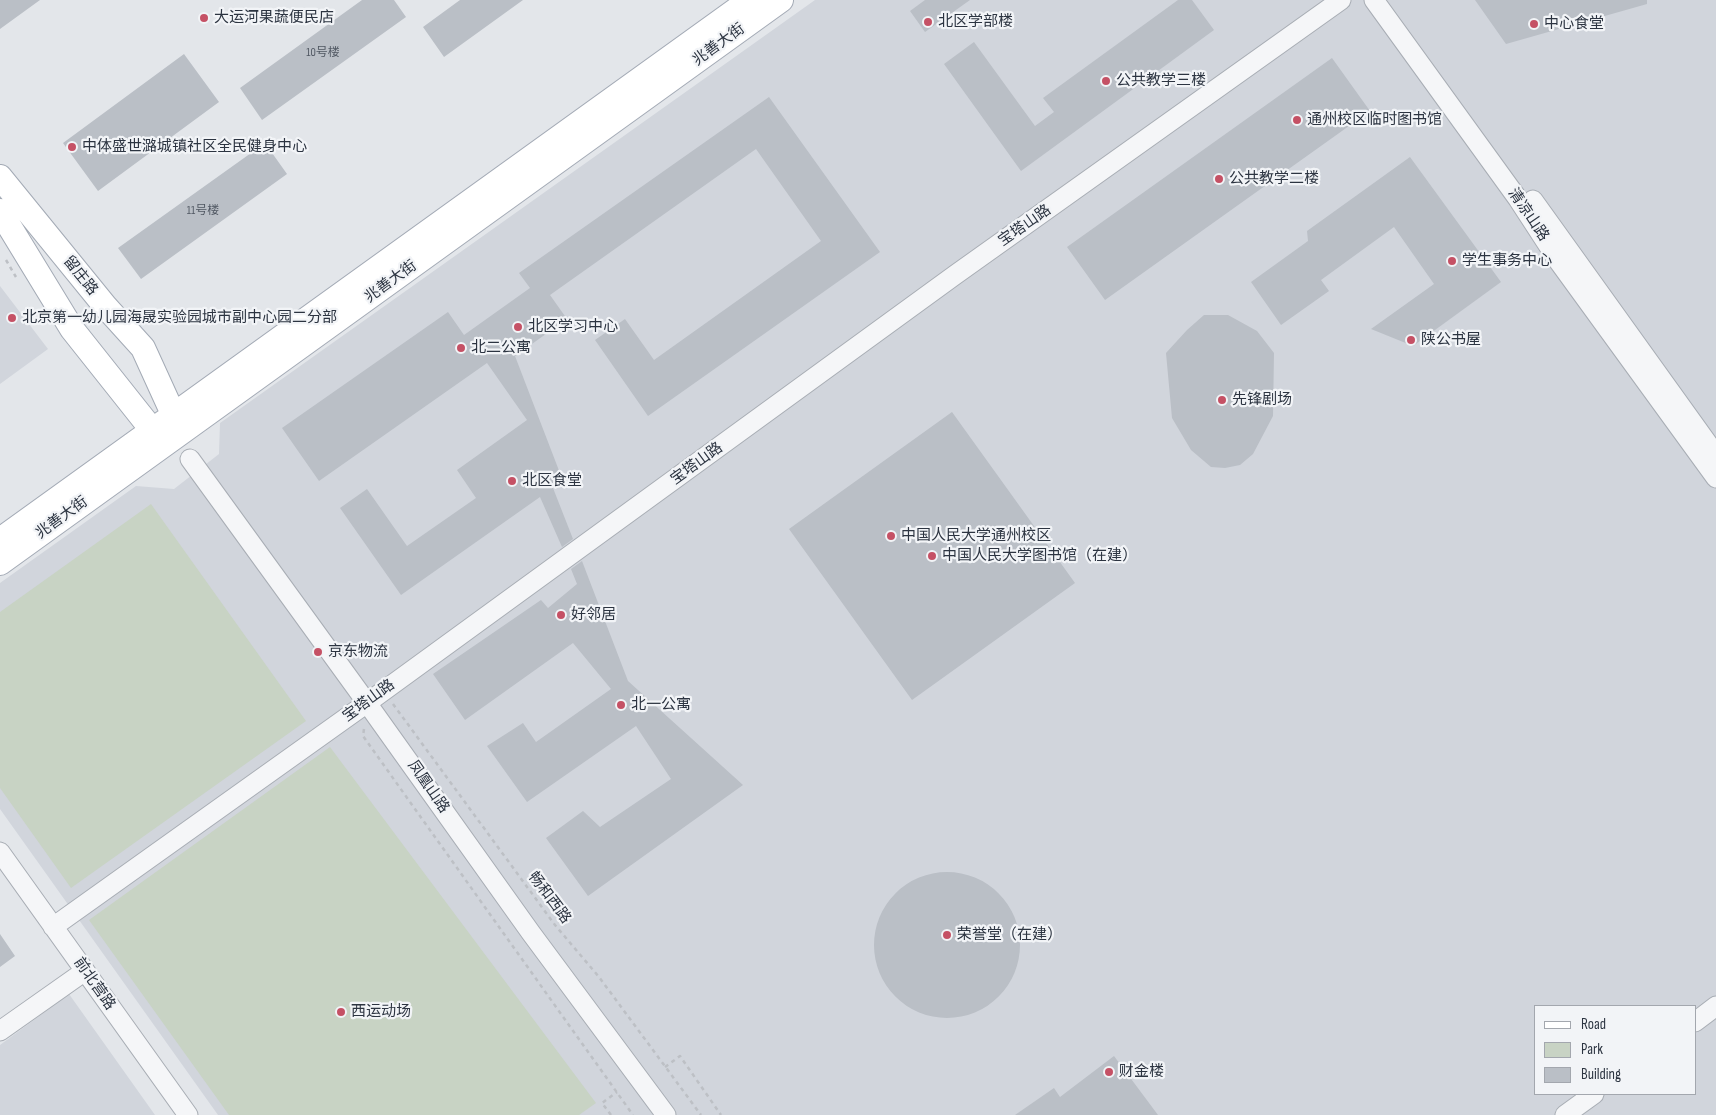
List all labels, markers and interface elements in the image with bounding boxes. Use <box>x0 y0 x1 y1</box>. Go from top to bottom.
place label: 大运河果蔬便民店 <box>214 9 334 27</box>
marker: 大运河果蔬便民店 <box>198 12 210 24</box>
place label: 北区学部楼 <box>938 13 1013 31</box>
place label: 中心食堂 <box>1544 15 1604 33</box>
marker: 北区学部楼 <box>922 16 934 28</box>
marker: 中心食堂 <box>1528 18 1540 30</box>
street label: 兆善大街 <box>689 20 749 70</box>
house number: 10号楼 <box>306 46 340 60</box>
place label: 公共教学三楼 <box>1116 72 1206 90</box>
marker: 公共教学三楼 <box>1100 75 1112 87</box>
place label: 通州校区临时图书馆 <box>1307 111 1442 129</box>
marker: 通州校区临时图书馆 <box>1291 114 1303 126</box>
place label: 中体盛世潞城镇社区全民健身中心 <box>82 138 307 156</box>
marker: 中体盛世潞城镇社区全民健身中心 <box>66 141 78 153</box>
place label: 公共教学二楼 <box>1229 170 1319 188</box>
marker: 公共教学二楼 <box>1213 173 1225 185</box>
street label: 清凉山路 <box>1504 185 1552 245</box>
street label: 宝塔山路 <box>995 201 1055 251</box>
house number: 11号楼 <box>187 204 219 218</box>
place label: 学生事务中心 <box>1462 252 1552 270</box>
street label: 留庄路 <box>59 253 101 299</box>
marker: 学生事务中心 <box>1446 255 1458 267</box>
street label: 兆善大街 <box>361 257 421 307</box>
place label: 北京第一幼儿园海晟实验园城市副中心园二分部 <box>22 309 337 327</box>
marker: 北京第一幼儿园海晟实验园城市副中心园二分部 <box>6 312 18 324</box>
place label: 北区学习中心 <box>528 318 618 336</box>
marker: 北区学习中心 <box>512 321 524 333</box>
place label: 陕公书屋 <box>1421 331 1481 349</box>
marker: 陕公书屋 <box>1405 334 1417 346</box>
place label: 北二公寓 <box>471 339 531 357</box>
marker: 北二公寓 <box>455 342 467 354</box>
place label: 先锋剧场 <box>1232 391 1292 409</box>
marker: 先锋剧场 <box>1216 394 1228 406</box>
street label: 宝塔山路 <box>667 439 727 489</box>
place label: 北区食堂 <box>522 472 582 490</box>
marker: 北区食堂 <box>506 475 518 487</box>
street label: 兆善大街 <box>32 493 92 543</box>
place label: 中国人民大学通州校区 <box>901 527 1051 545</box>
marker: 中国人民大学通州校区 <box>885 530 897 542</box>
place label: 中国人民大学图书馆（在建） <box>942 547 1137 565</box>
marker: 中国人民大学图书馆（在建） <box>926 550 938 562</box>
place label: 好邻居 <box>571 606 616 624</box>
marker: 好邻居 <box>555 609 567 621</box>
place label: 京东物流 <box>328 643 388 661</box>
marker: 京东物流 <box>312 646 324 658</box>
street label: 宝塔山路 <box>339 676 399 726</box>
place label: 北一公寓 <box>631 696 691 714</box>
marker: 北一公寓 <box>615 699 627 711</box>
street label: 凤凰山路 <box>403 757 453 817</box>
street label: 畅和西路 <box>524 869 574 927</box>
place label: 荣誉堂（在建） <box>957 926 1062 944</box>
marker: 荣誉堂（在建） <box>941 929 953 941</box>
street label: 前北营路 <box>69 954 119 1014</box>
place label: 西运动场 <box>351 1003 411 1021</box>
legend <box>1534 1005 1696 1095</box>
marker: 西运动场 <box>335 1006 347 1018</box>
text: Road <box>1581 1015 1606 1034</box>
text: Park <box>1581 1040 1603 1059</box>
place label: 财金楼 <box>1119 1063 1164 1081</box>
text: Building <box>1581 1065 1621 1084</box>
marker: 财金楼 <box>1103 1066 1115 1078</box>

